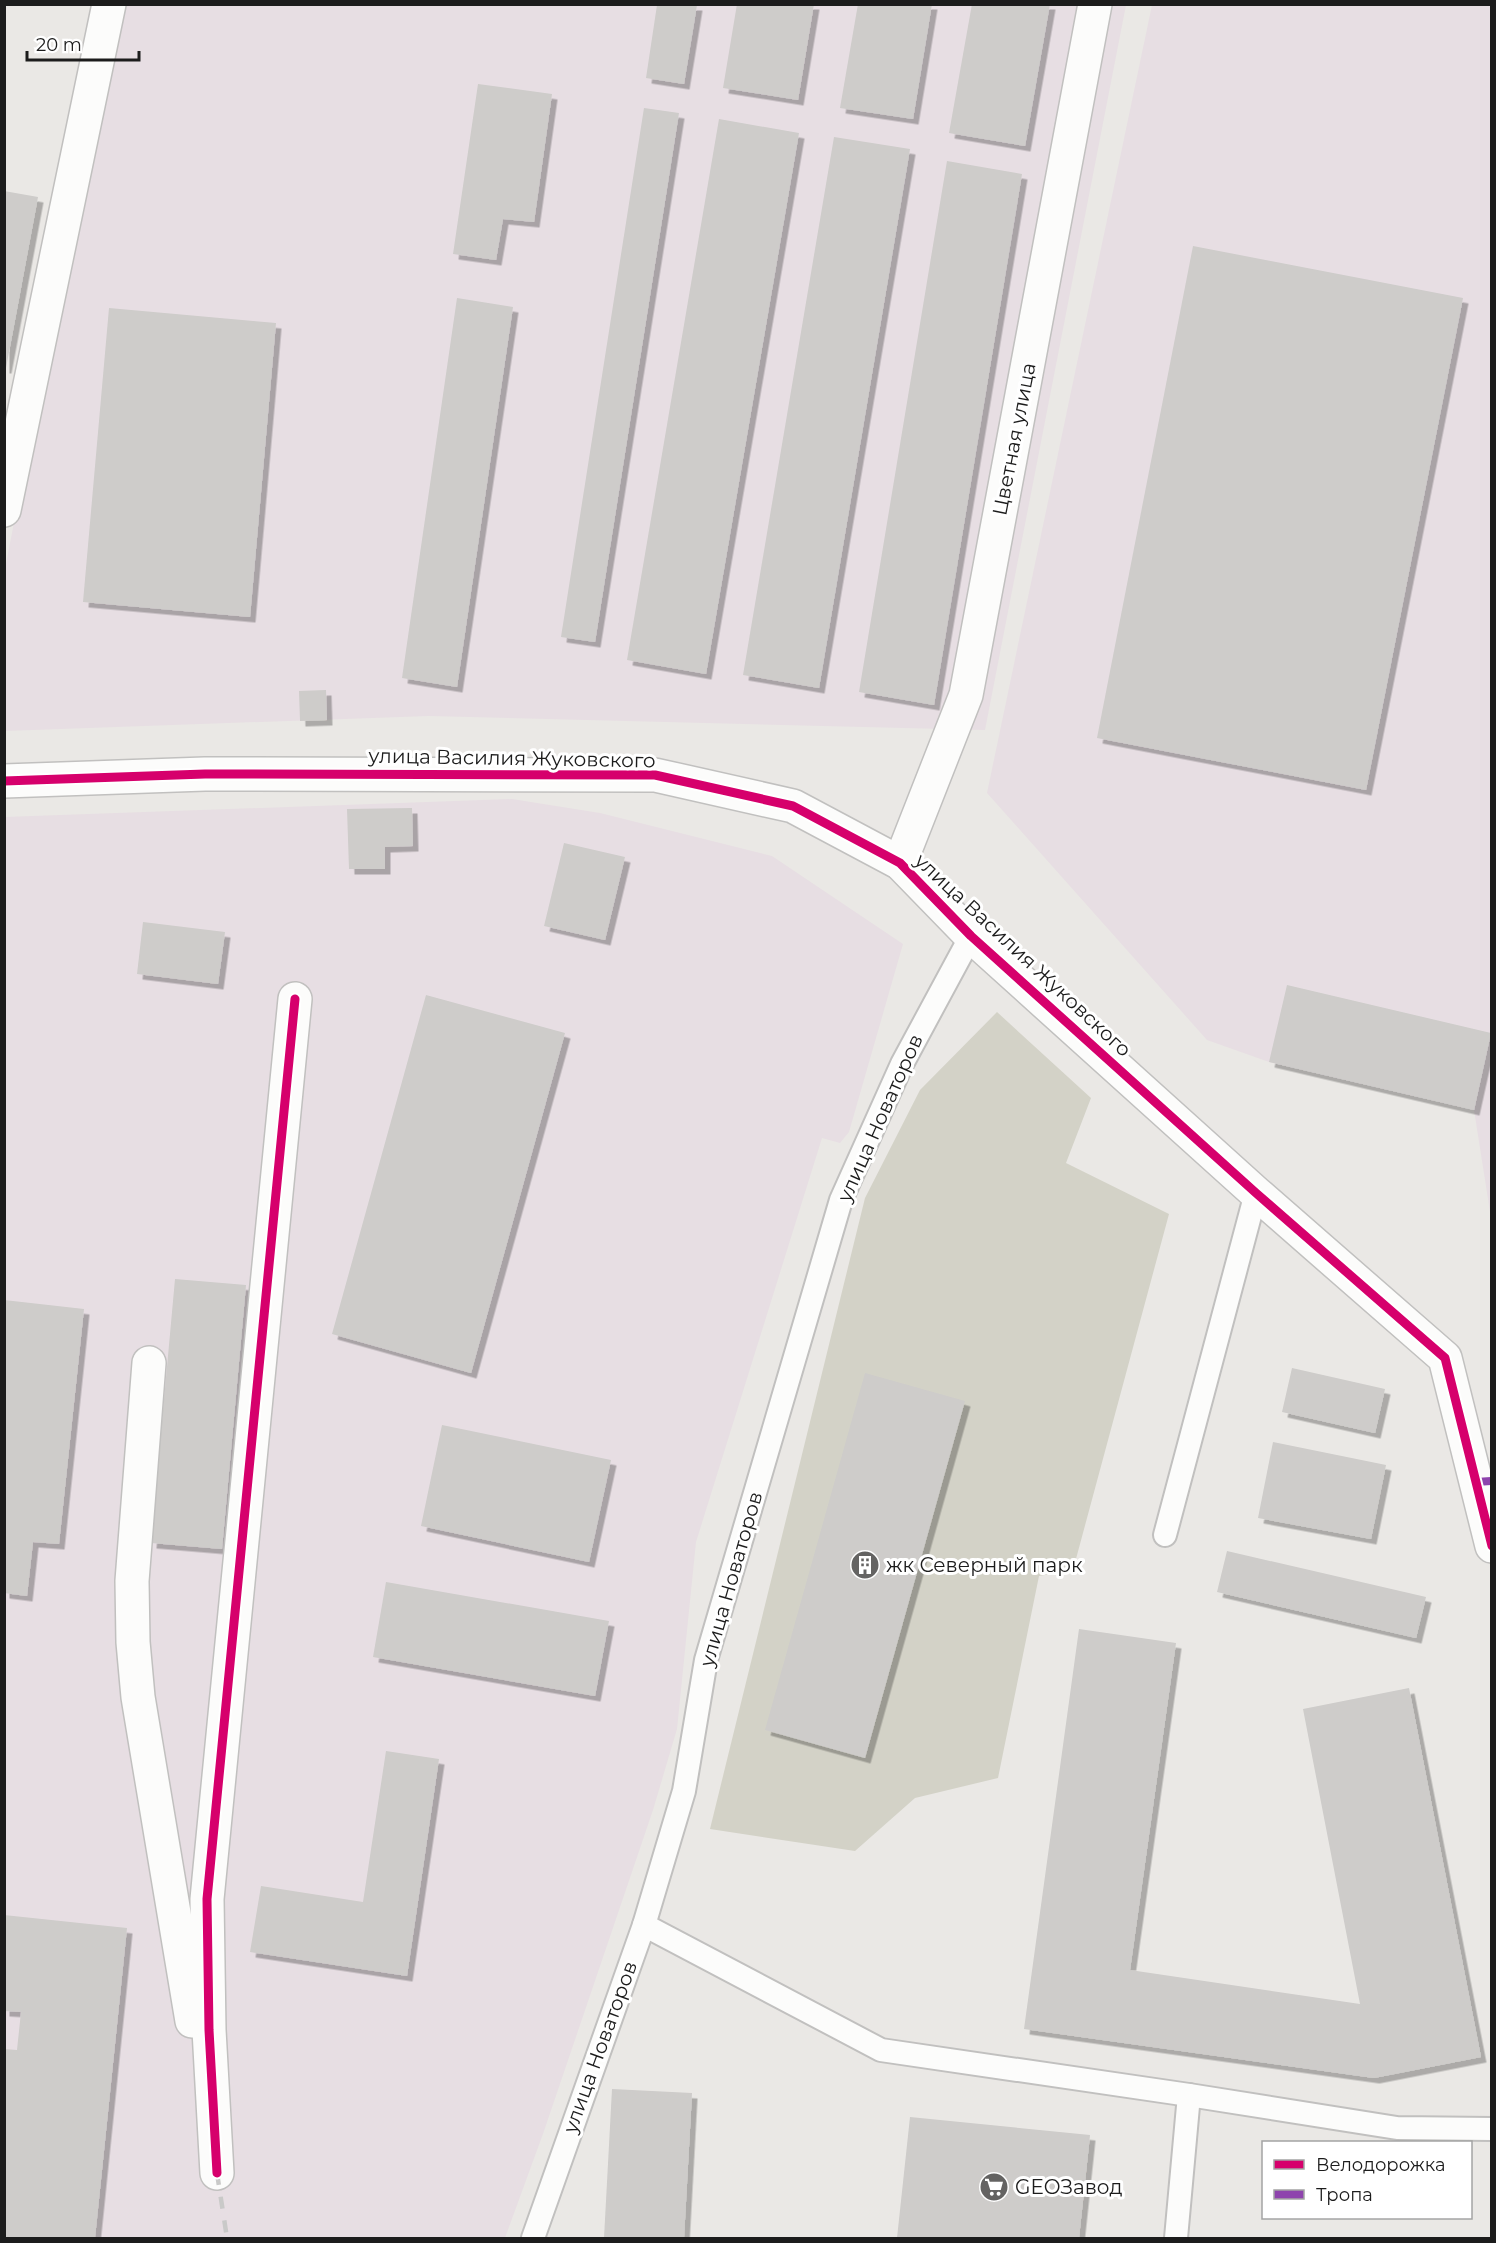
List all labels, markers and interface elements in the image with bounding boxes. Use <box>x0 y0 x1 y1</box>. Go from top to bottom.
scale bar <box>27 24 140 62</box>
text: 20 m <box>36 34 82 56</box>
street label: Цветная улица <box>987 361 1041 517</box>
street label: улица Василия Жуковского <box>367 743 656 773</box>
street label: улица Василия Жуковского <box>909 848 1136 1062</box>
street label: улица Новаторов <box>832 1030 928 1206</box>
street label: улица Новаторов <box>694 1489 767 1670</box>
building icon: жк Северный парк <box>849 1549 881 1581</box>
place label: жк Северный парк <box>886 1553 1083 1577</box>
street label: улица Новаторов <box>557 1958 642 2137</box>
legend <box>1262 2141 1472 2219</box>
text: Велодорожка <box>1316 2154 1445 2176</box>
supermarket icon: GEOЗавод <box>978 2171 1010 2203</box>
place label: GEOЗавод <box>1015 2175 1123 2199</box>
text: Тропа <box>1316 2184 1373 2206</box>

